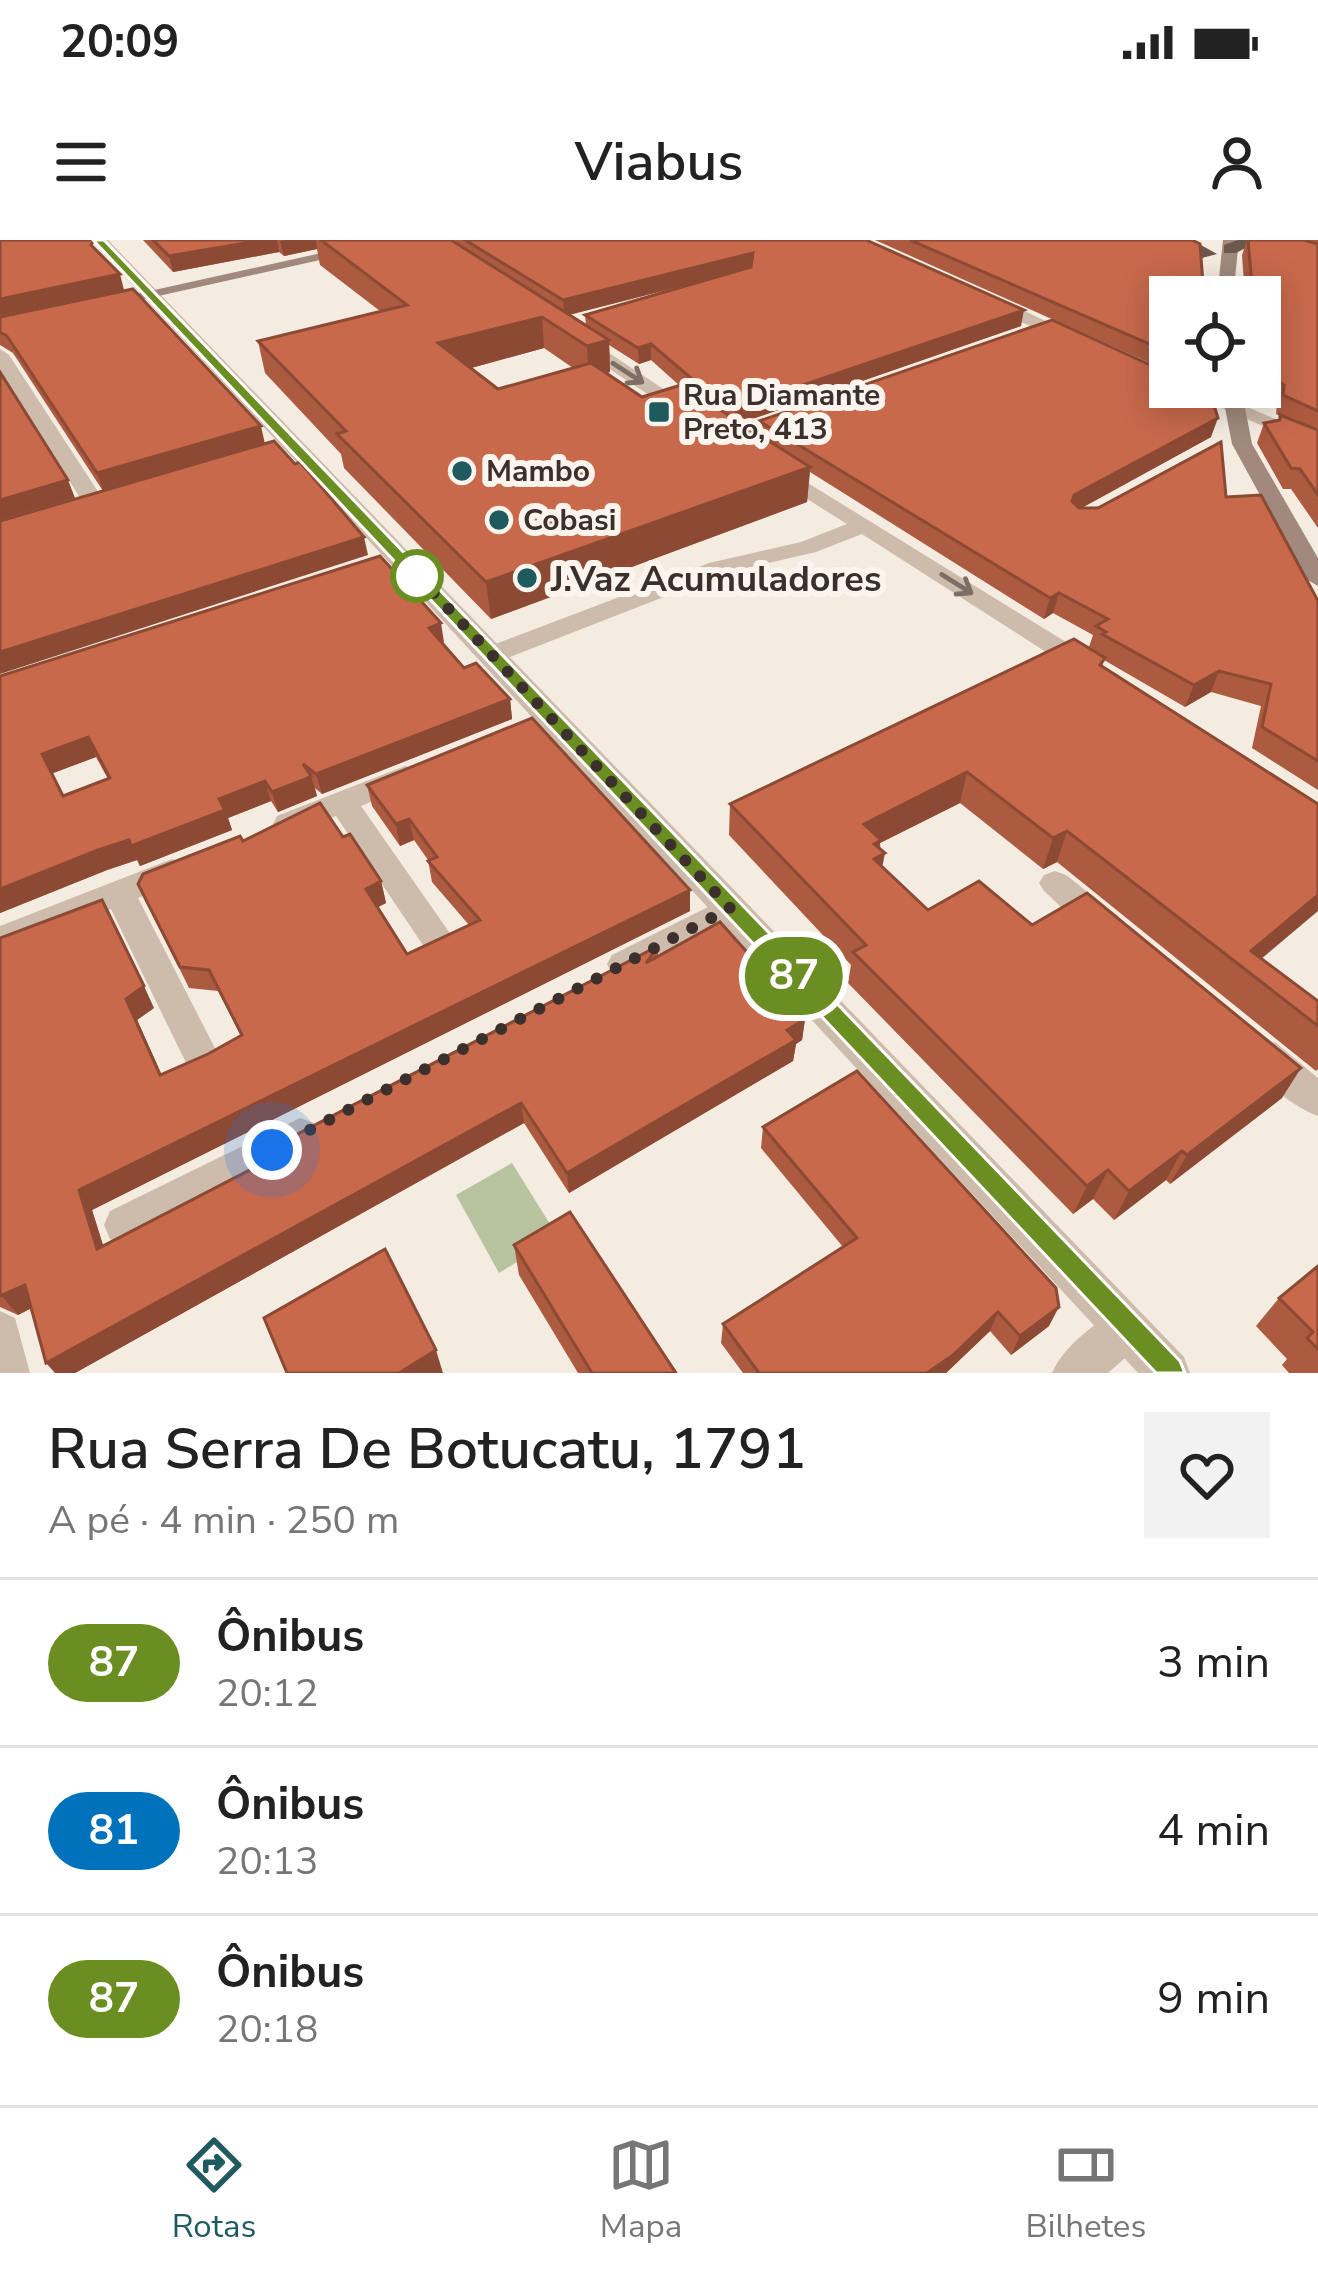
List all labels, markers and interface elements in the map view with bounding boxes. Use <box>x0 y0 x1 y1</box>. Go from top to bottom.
text: 20:09 <box>60 12 179 73</box>
text: Viabus <box>575 125 743 199</box>
icon: menu <box>48 129 114 195</box>
icon: person <box>1204 129 1270 195</box>
map controls <box>1149 276 1281 408</box>
button: locate <box>1149 276 1281 408</box>
one-way arrow <box>611 361 645 386</box>
place label: Rua Diamante Preto, 413 <box>683 375 880 450</box>
marker: Rua Diamante Preto, 413 <box>646 399 672 425</box>
place label: Mambo <box>486 451 590 492</box>
marker: Mambo <box>449 458 475 484</box>
place label: Cobasi <box>523 500 616 541</box>
marker: Cobasi <box>486 507 512 533</box>
unlabelled marker <box>392 551 442 601</box>
place label: J.Vaz Acumuladores <box>550 555 881 604</box>
marker: J.Vaz Acumuladores <box>514 565 540 591</box>
one-way arrow <box>939 572 973 596</box>
line badge: 87 <box>740 937 848 1015</box>
text: 87 <box>769 947 819 1004</box>
your location <box>242 1120 302 1180</box>
text: Rua Serra De Botucatu, 1791 <box>48 1410 807 1488</box>
button: heart <box>1144 1412 1270 1538</box>
text: A pé · 4 min · 250 m <box>48 1494 399 1547</box>
text: Ônibus <box>216 1606 364 1667</box>
text: 3 min <box>1157 1632 1270 1693</box>
text: 87 <box>89 1634 139 1691</box>
text: 20:12 <box>216 1667 319 1720</box>
text: Ônibus <box>216 1774 364 1835</box>
text: 4 min <box>1157 1800 1270 1861</box>
text: 81 <box>89 1802 139 1859</box>
text: 20:13 <box>216 1835 319 1888</box>
text: Ônibus <box>216 1942 364 2003</box>
text: 9 min <box>1157 1968 1270 2029</box>
text: 87 <box>89 1970 139 2027</box>
text: 20:18 <box>216 2003 319 2056</box>
tab: Rotas <box>172 2132 256 2249</box>
tab: Mapa <box>600 2132 682 2249</box>
tab: Bilhetes <box>1025 2132 1146 2249</box>

